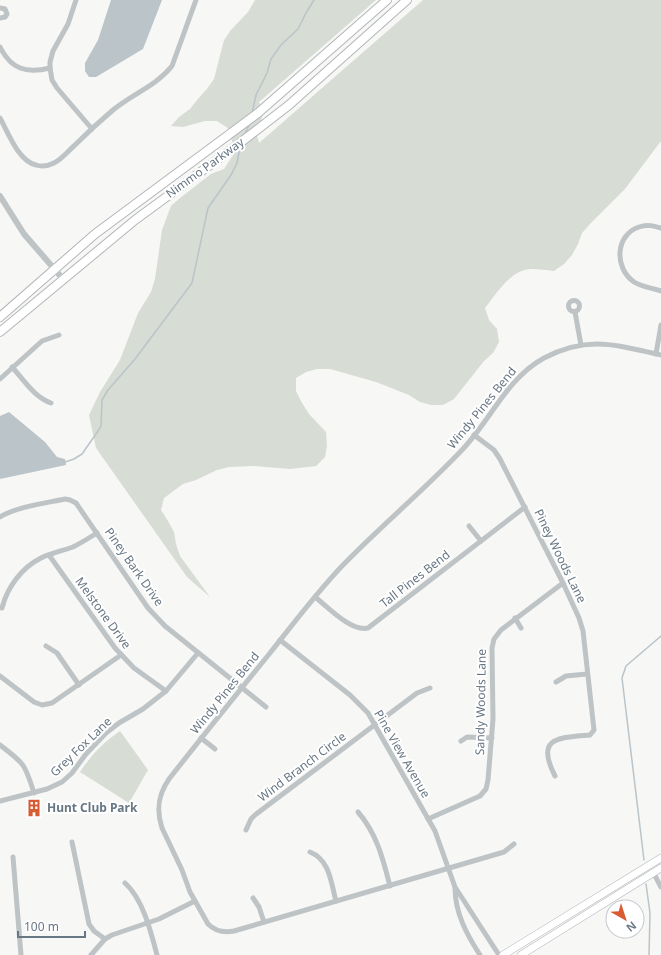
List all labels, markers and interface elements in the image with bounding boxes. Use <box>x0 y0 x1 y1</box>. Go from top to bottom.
street label: Nimmo Parkway <box>162 133 248 202</box>
street label: Windy Pines Bend <box>443 363 520 452</box>
street label: Piney Woods Lane <box>530 506 591 606</box>
street label: Piney Bark Drive <box>101 524 168 610</box>
street label: Tall Pines Bend <box>376 546 453 611</box>
street label: Melstone Drive <box>72 573 135 652</box>
street label: Windy Pines Bend <box>186 648 263 737</box>
street label: Sandy Woods Lane <box>471 648 490 755</box>
street label: Pine View Avenue <box>370 707 435 801</box>
street label: Grey Fox Lane <box>46 713 115 780</box>
street label: Wind Branch Circle <box>254 728 349 805</box>
building icon: Hunt Club Park <box>24 798 44 818</box>
place label: Hunt Club Park <box>47 799 138 816</box>
north arrow <box>605 899 645 939</box>
scale bar <box>18 913 85 939</box>
text: 100 m <box>24 918 59 935</box>
text: N <box>623 919 640 936</box>

